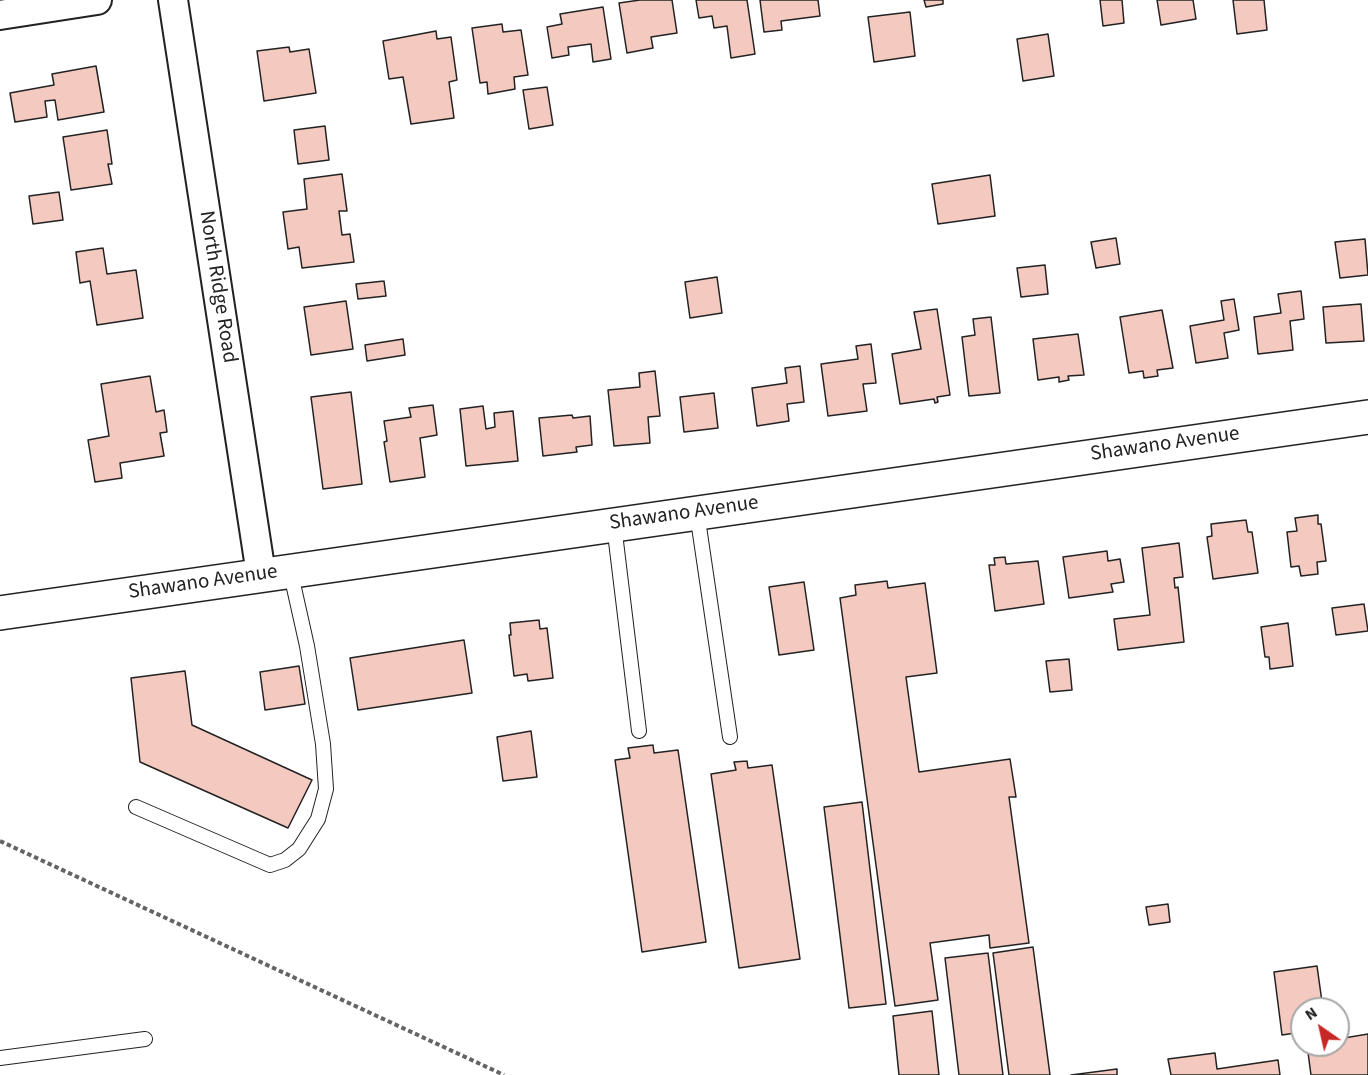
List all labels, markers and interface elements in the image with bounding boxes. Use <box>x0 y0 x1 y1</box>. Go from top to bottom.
street label: North Ridge Road <box>193 209 241 365</box>
street label: Shawano Avenue <box>1089 422 1241 468</box>
street label: Shawano Avenue <box>608 491 760 537</box>
street label: Shawano Avenue <box>127 560 279 606</box>
north arrow <box>1290 997 1350 1057</box>
text: N <box>1300 1002 1322 1026</box>

